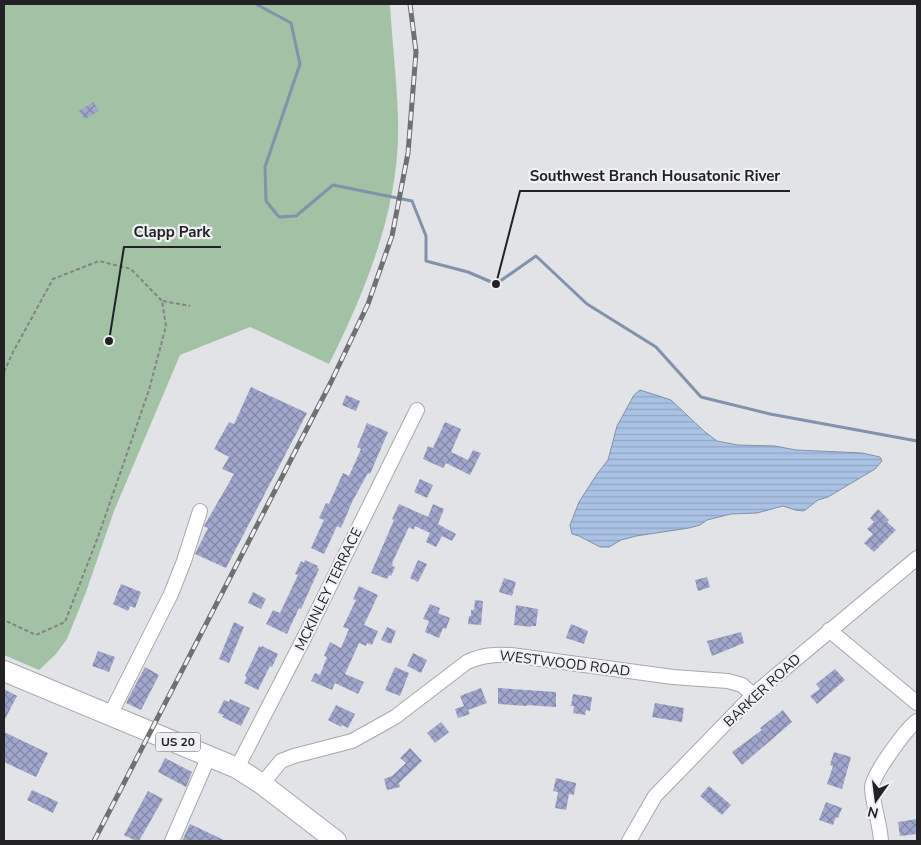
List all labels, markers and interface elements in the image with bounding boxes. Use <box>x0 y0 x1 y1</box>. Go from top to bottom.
callout: Southwest Branch Housatonic River <box>520 161 790 191</box>
text: Southwest Branch Housatonic River <box>530 166 780 186</box>
callout: Clapp Park <box>124 217 221 247</box>
text: Clapp Park <box>134 222 211 242</box>
street label: MCKINLEY TERRACE <box>290 525 366 654</box>
street label: WESTWOOD ROAD <box>498 646 631 681</box>
street label: BARKER ROAD <box>720 650 805 731</box>
road number: US 20 <box>156 732 200 752</box>
north arrow <box>851 775 901 825</box>
text: N <box>866 802 880 823</box>

